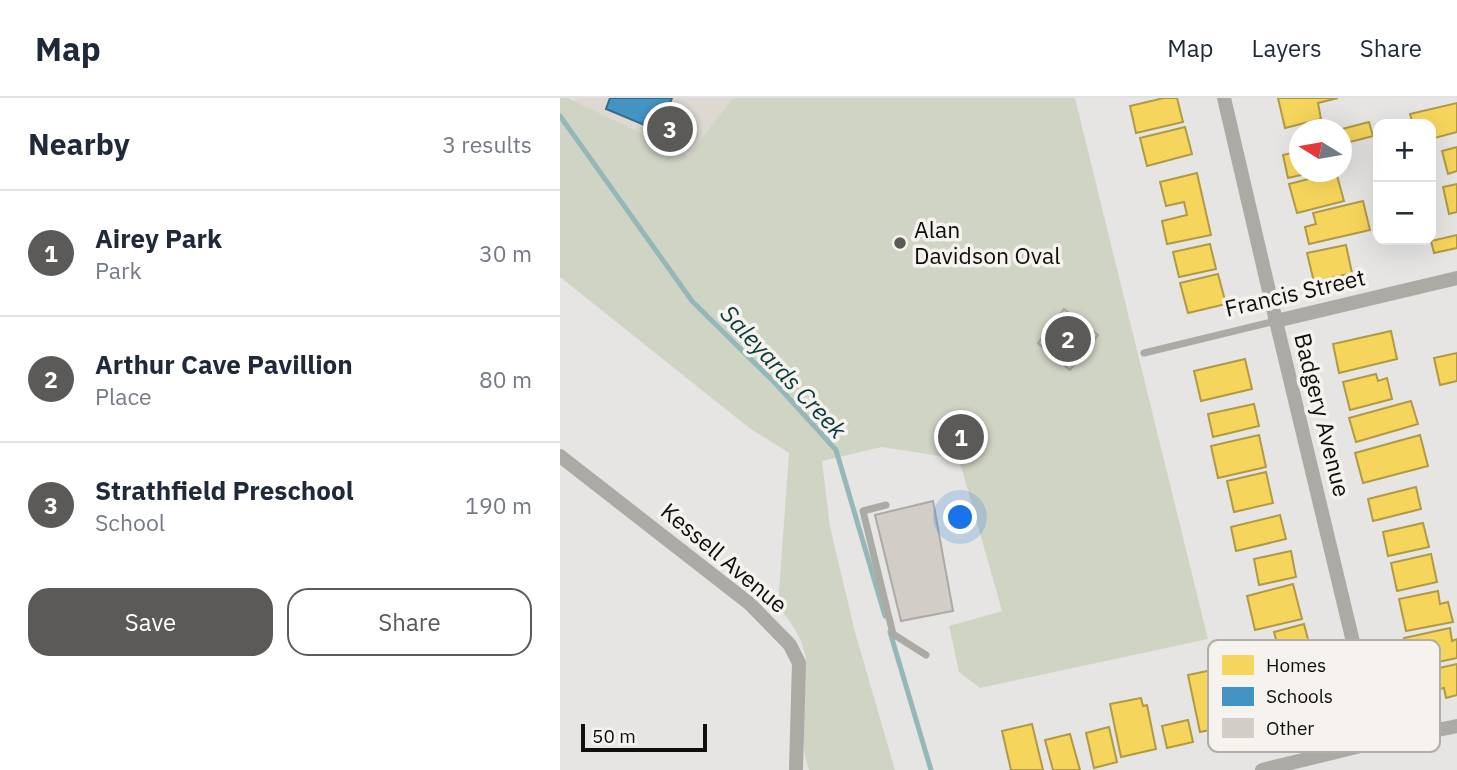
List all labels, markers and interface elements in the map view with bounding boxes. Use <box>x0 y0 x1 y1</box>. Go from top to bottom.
text: Map <box>35 27 101 70</box>
text: Map <box>1167 32 1214 64</box>
text: Layers <box>1252 32 1322 64</box>
text: Share <box>1360 32 1422 64</box>
pin: 3 <box>647 103 693 155</box>
north arrow <box>1289 119 1352 182</box>
map controls <box>1373 119 1436 245</box>
button: + <box>1373 119 1436 182</box>
text: Nearby <box>28 124 130 163</box>
text: 3 results <box>442 129 532 159</box>
button: − <box>1373 182 1436 245</box>
place label: Alan Davidson Oval <box>914 214 1060 270</box>
text: Airey Park <box>95 221 222 255</box>
marker: Alan Davidson Oval <box>892 235 908 251</box>
text: 1 <box>44 238 58 268</box>
text: 30 m <box>479 238 532 268</box>
text: Park <box>95 255 142 285</box>
street label: Francis Street <box>1222 261 1368 323</box>
water label: Saleyards Creek <box>714 298 854 445</box>
pin: 2 <box>1045 313 1091 365</box>
street label: Badgery Avenue <box>1288 330 1358 500</box>
text: Arthur Cave Pavillion <box>95 347 353 381</box>
text: 2 <box>44 364 58 394</box>
text: 80 m <box>479 364 532 394</box>
text: Place <box>95 381 152 411</box>
pin: 1 <box>938 411 984 463</box>
text: Strathfield Preschool <box>95 473 354 507</box>
text: 3 <box>44 490 58 520</box>
text: 190 m <box>465 490 532 520</box>
street label: Kessell Avenue <box>655 496 794 619</box>
your location <box>943 500 977 534</box>
text: School <box>95 507 165 537</box>
button: Save <box>28 588 273 656</box>
button: Share <box>287 588 532 656</box>
legend <box>1208 640 1440 752</box>
text: Homes <box>1266 653 1326 677</box>
text: Schools <box>1266 684 1333 708</box>
text: Other <box>1266 716 1314 740</box>
scale bar <box>581 721 707 753</box>
text: 50 m <box>592 724 636 748</box>

